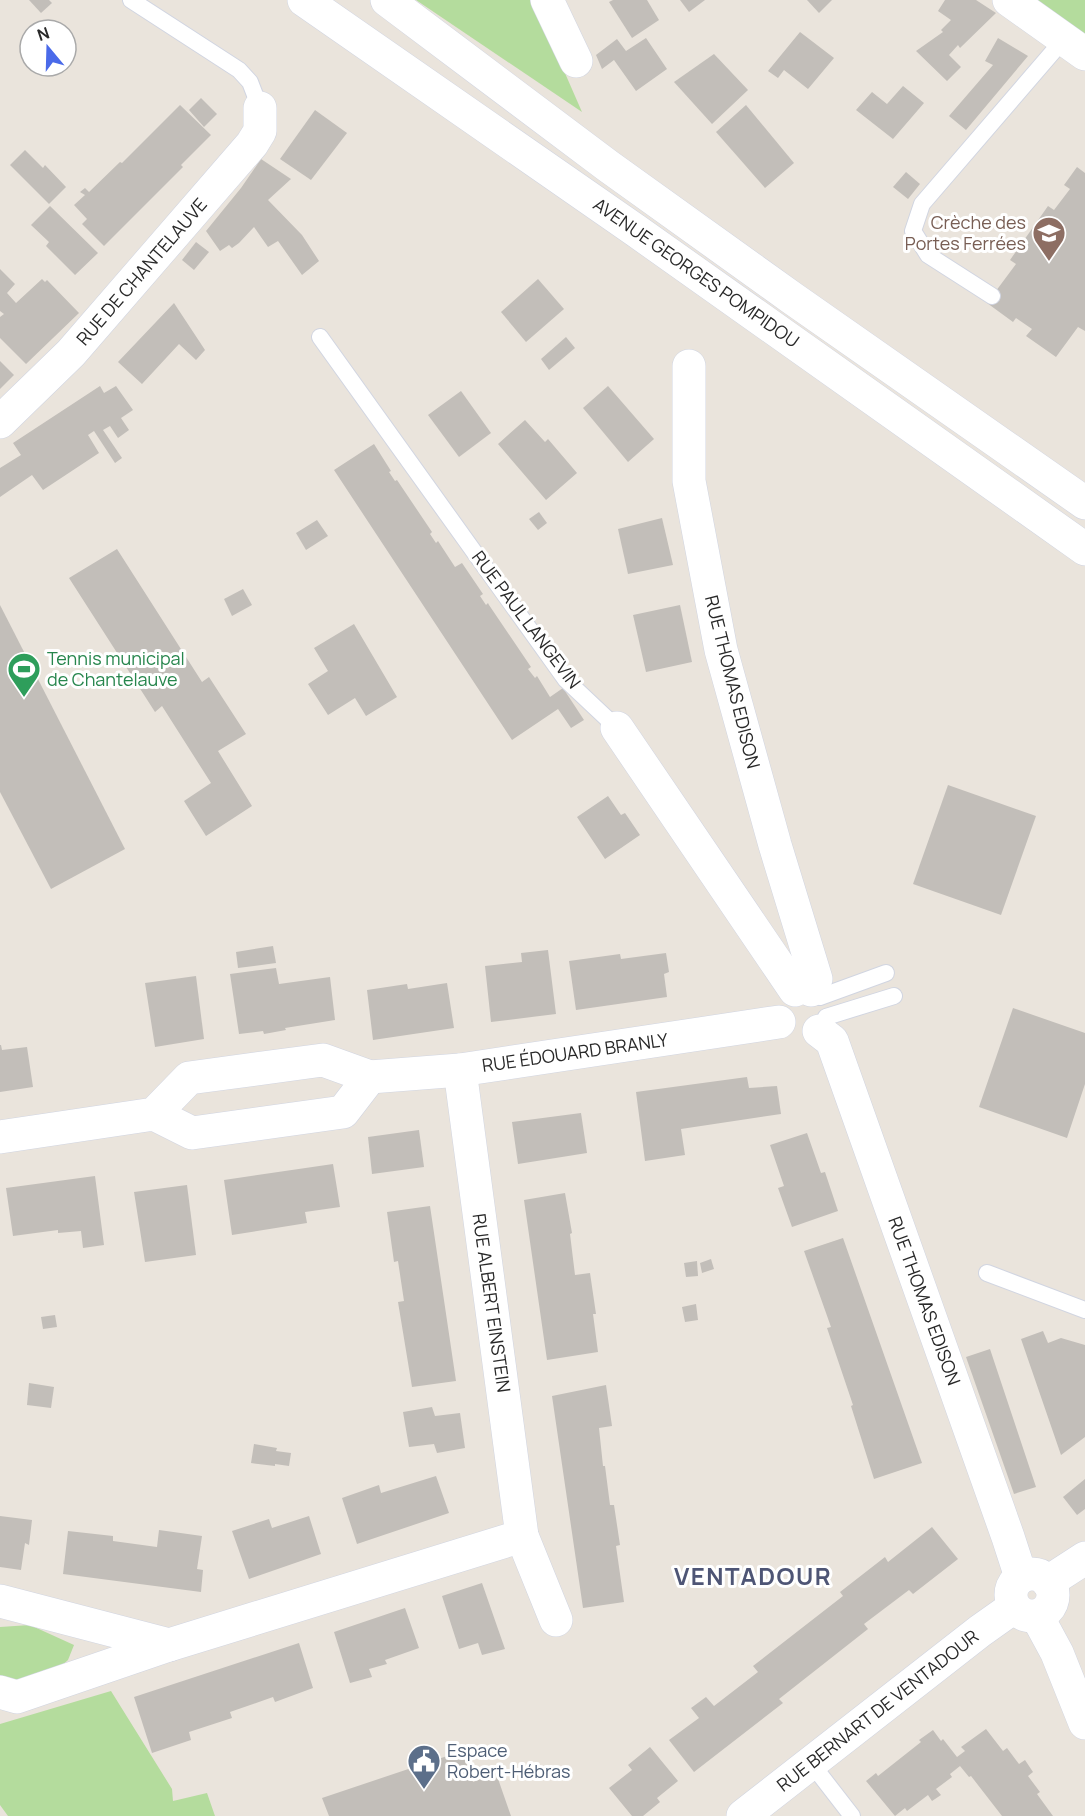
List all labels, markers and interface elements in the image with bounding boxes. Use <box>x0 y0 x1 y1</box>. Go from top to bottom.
north arrow <box>18 18 78 78</box>
text: N <box>34 22 52 46</box>
street label: AVENUE GEORGES POMPIDOU <box>589 192 804 353</box>
street label: RUE DE CHANTELAUVE <box>71 193 212 350</box>
place label: Crèche des Portes Ferrées <box>905 210 1026 255</box>
school or university icon: Crèche des Portes Ferrées <box>1031 215 1067 262</box>
street label: RUE PAUL LANGEVIN <box>467 546 587 693</box>
street label: RUE THOMAS EDISON <box>700 593 766 771</box>
place label: Tennis municipal de Chantelauve <box>47 646 185 691</box>
sports icon: Tennis municipal de Chantelauve <box>6 651 42 698</box>
street label: RUE ÉDOUARD BRANLY <box>480 1027 670 1077</box>
street label: RUE ALBERT EINSTEIN <box>468 1212 516 1394</box>
street label: RUE THOMAS EDISON <box>883 1213 967 1388</box>
district label: VENTADOUR <box>674 1559 832 1592</box>
street label: RUE BERNART DE VENTADOUR <box>772 1624 983 1797</box>
place label: Espace Robert-Hébras <box>447 1738 571 1783</box>
public building icon: Espace Robert-Hébras <box>406 1743 442 1790</box>

